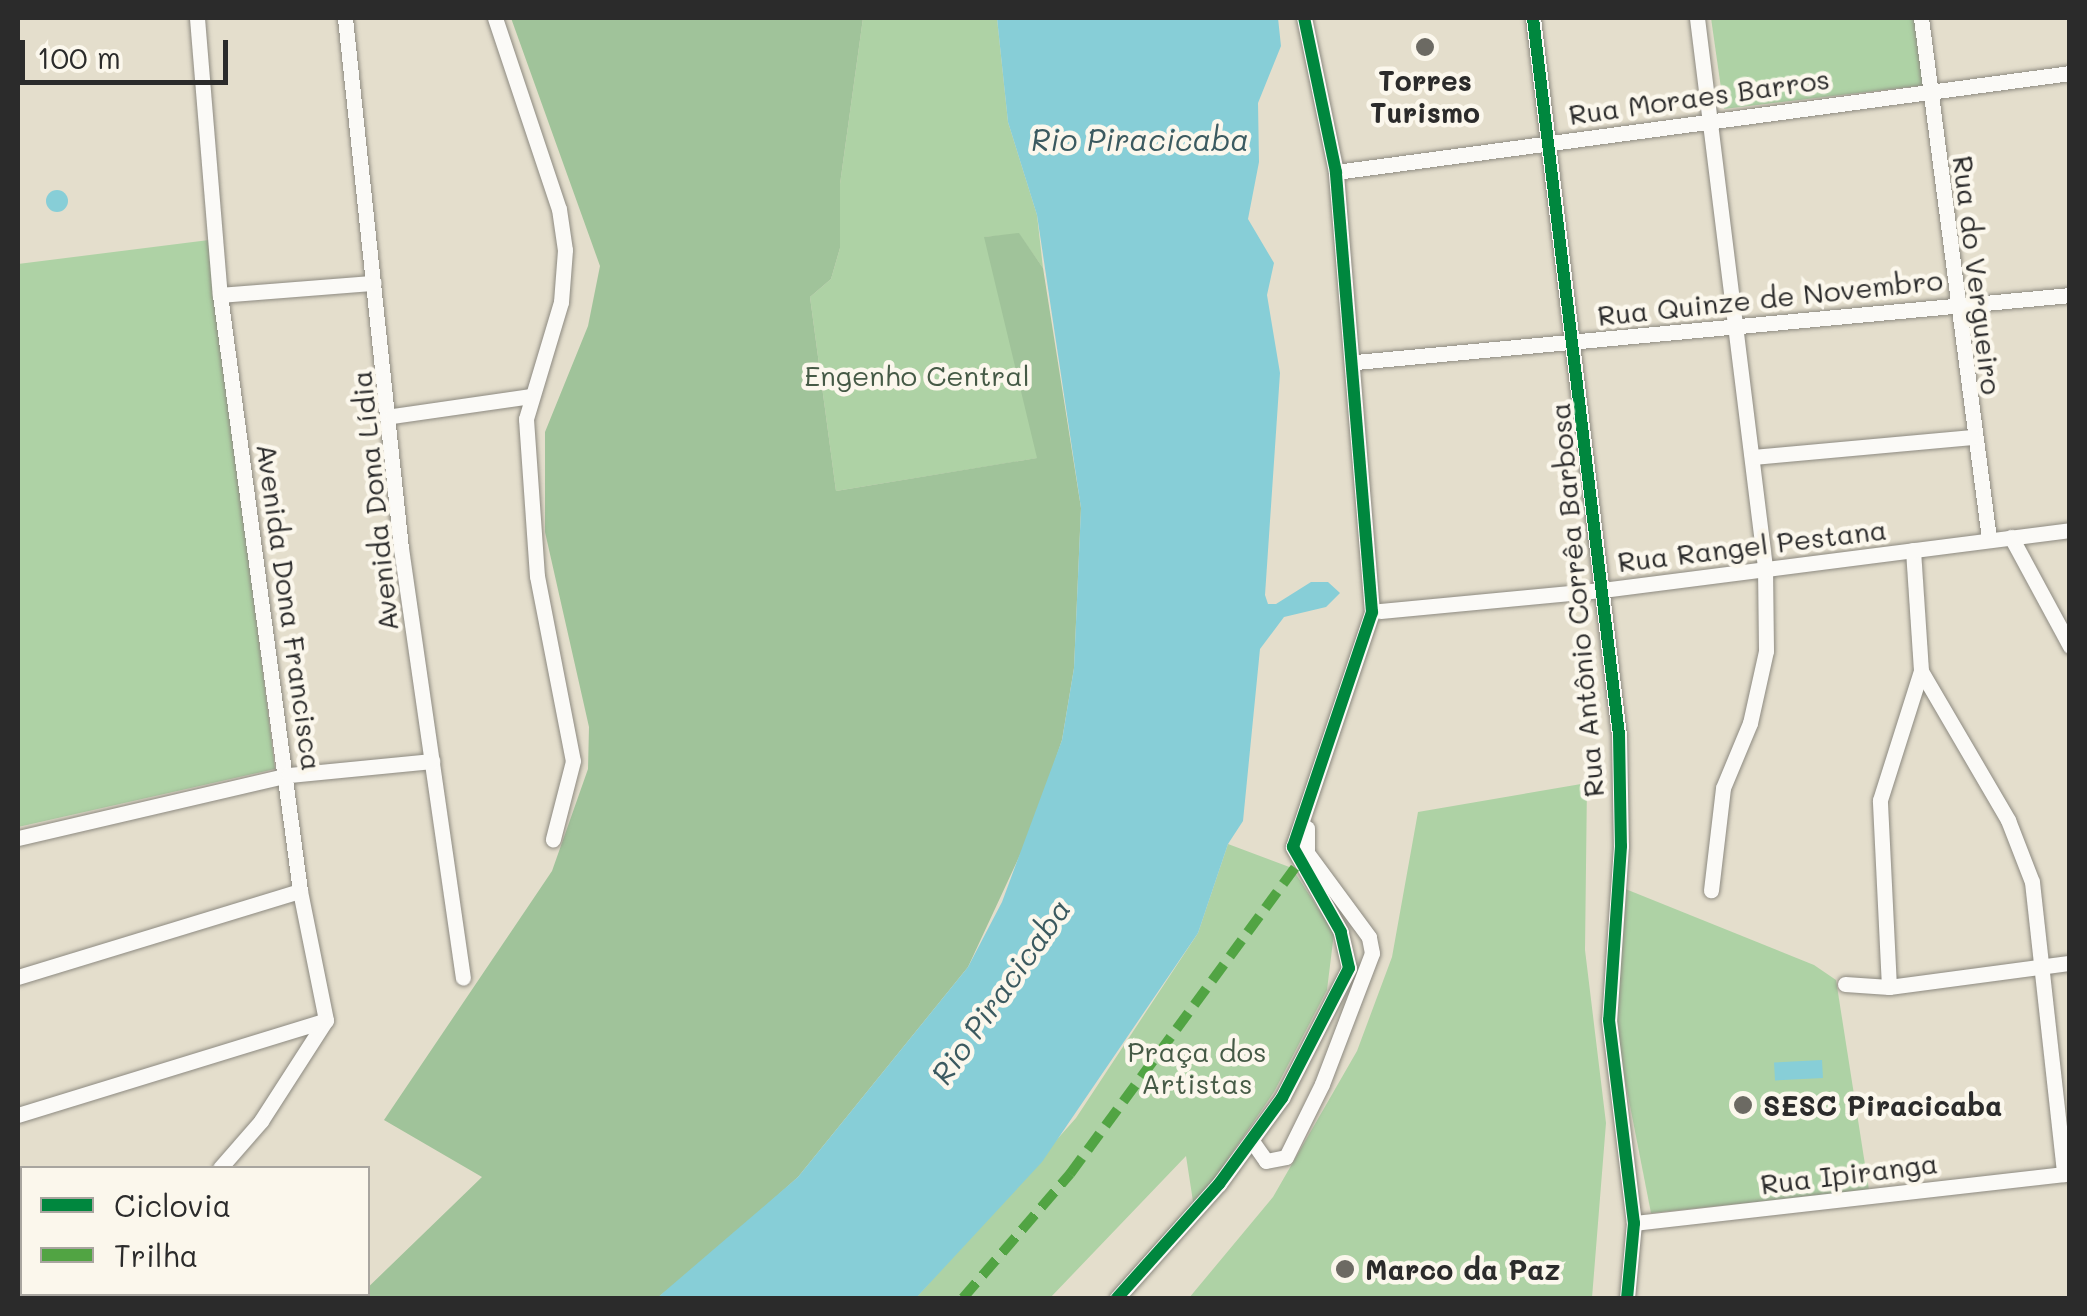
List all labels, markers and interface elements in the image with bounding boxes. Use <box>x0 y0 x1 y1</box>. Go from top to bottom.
scale bar <box>25 20 232 82</box>
marker: Torres Turismo <box>1414 36 1436 58</box>
text: 100 m <box>37 37 121 77</box>
street label: Rua Moraes Barros <box>1566 61 1832 131</box>
place label: Torres Turismo <box>1370 63 1480 129</box>
water label: Rio Piracicaba <box>1031 121 1249 157</box>
street label: Rua do Vergueiro <box>1947 154 2009 396</box>
street label: Rua Quinze de Novembro <box>1596 262 1944 332</box>
park label: Engenho Central <box>804 358 1030 392</box>
street label: Avenida Dona Lídia <box>344 369 404 633</box>
street label: Rua Antônio Corrêa Barbosa <box>1542 401 1610 799</box>
street label: Avenida Dona Francisca <box>250 441 330 773</box>
street label: Rua Rangel Pestana <box>1616 512 1888 578</box>
water label: Rio Piracicaba <box>923 891 1077 1091</box>
park label: Praça dos Artistas <box>1127 1034 1267 1100</box>
place label: SESC Piracicaba <box>1763 1088 2002 1122</box>
marker: SESC Piracicaba <box>1732 1094 1754 1116</box>
street label: Rua Ipiranga <box>1758 1145 1940 1201</box>
legend <box>20 1166 370 1296</box>
text: Ciclovia <box>114 1185 231 1225</box>
text: Trilha <box>114 1235 198 1275</box>
place label: Marco da Paz <box>1365 1252 1560 1286</box>
marker: Marco da Paz <box>1334 1258 1356 1280</box>

